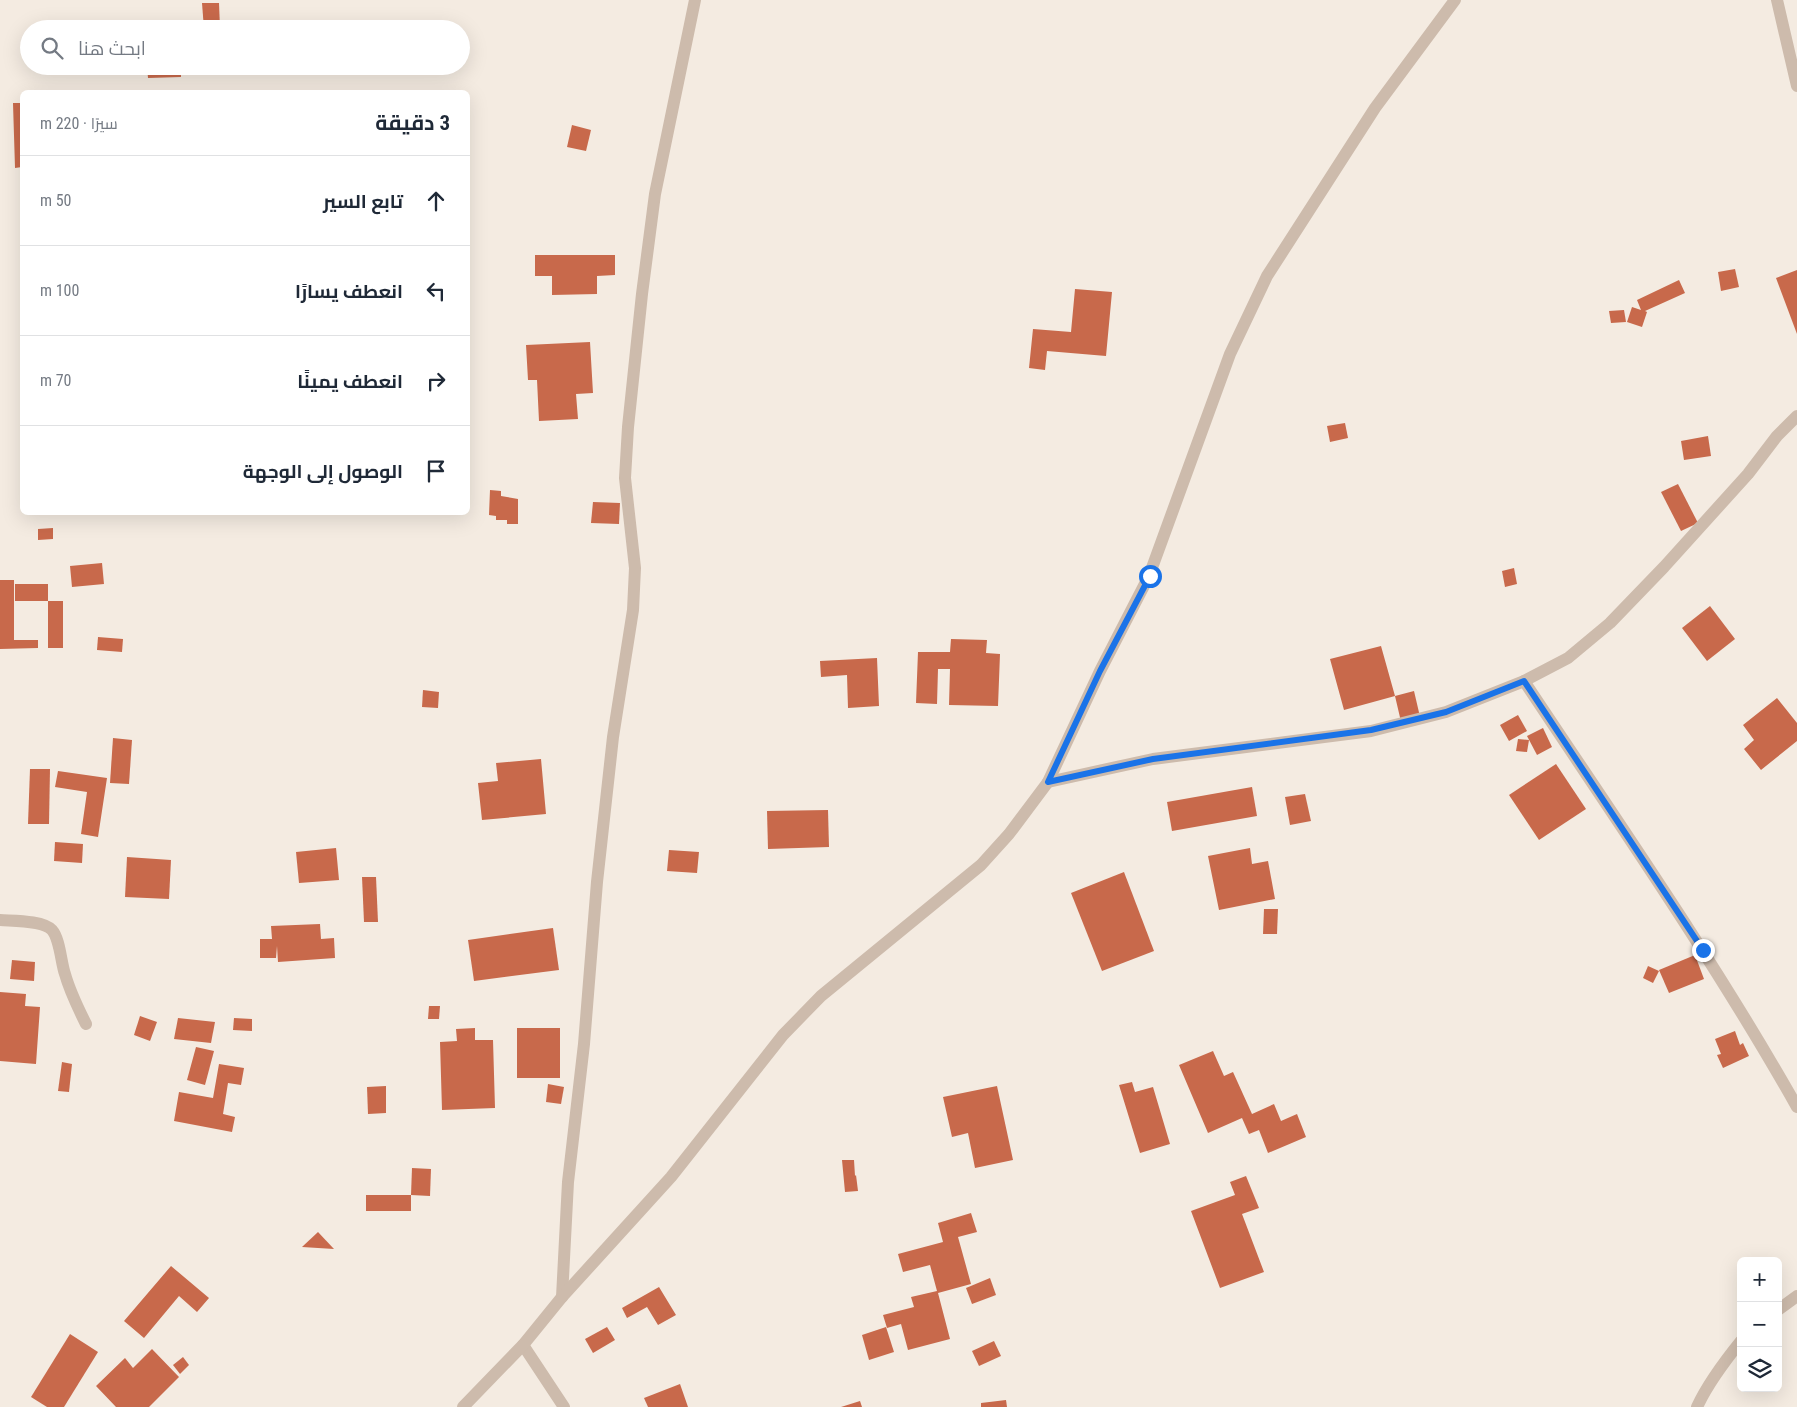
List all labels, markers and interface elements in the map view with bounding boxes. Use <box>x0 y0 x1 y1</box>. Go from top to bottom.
search box <box>20 20 470 75</box>
icon: search <box>38 34 66 62</box>
text: ابحث هنا <box>78 37 146 60</box>
text: 3 دقيقة <box>375 111 450 135</box>
text: سيرًا · 220 m <box>40 114 118 133</box>
icon: ahead <box>422 187 450 215</box>
text: تابع السير <box>323 190 403 213</box>
text: 50 m <box>40 191 72 210</box>
icon: left <box>422 277 450 305</box>
text: انعطف يسارًا <box>295 280 403 303</box>
text: 100 m <box>40 281 79 300</box>
icon: right <box>422 367 450 395</box>
text: انعطف يمينًا <box>297 370 403 393</box>
text: 70 m <box>40 371 72 390</box>
icon: arrive <box>422 457 450 485</box>
text: الوصول إلى الوجهة <box>243 460 403 483</box>
route start <box>1139 565 1162 588</box>
route end <box>1692 939 1715 962</box>
map controls <box>1737 1257 1782 1392</box>
button: + <box>1737 1257 1782 1302</box>
button: − <box>1737 1302 1782 1347</box>
button: layers <box>1737 1347 1782 1392</box>

